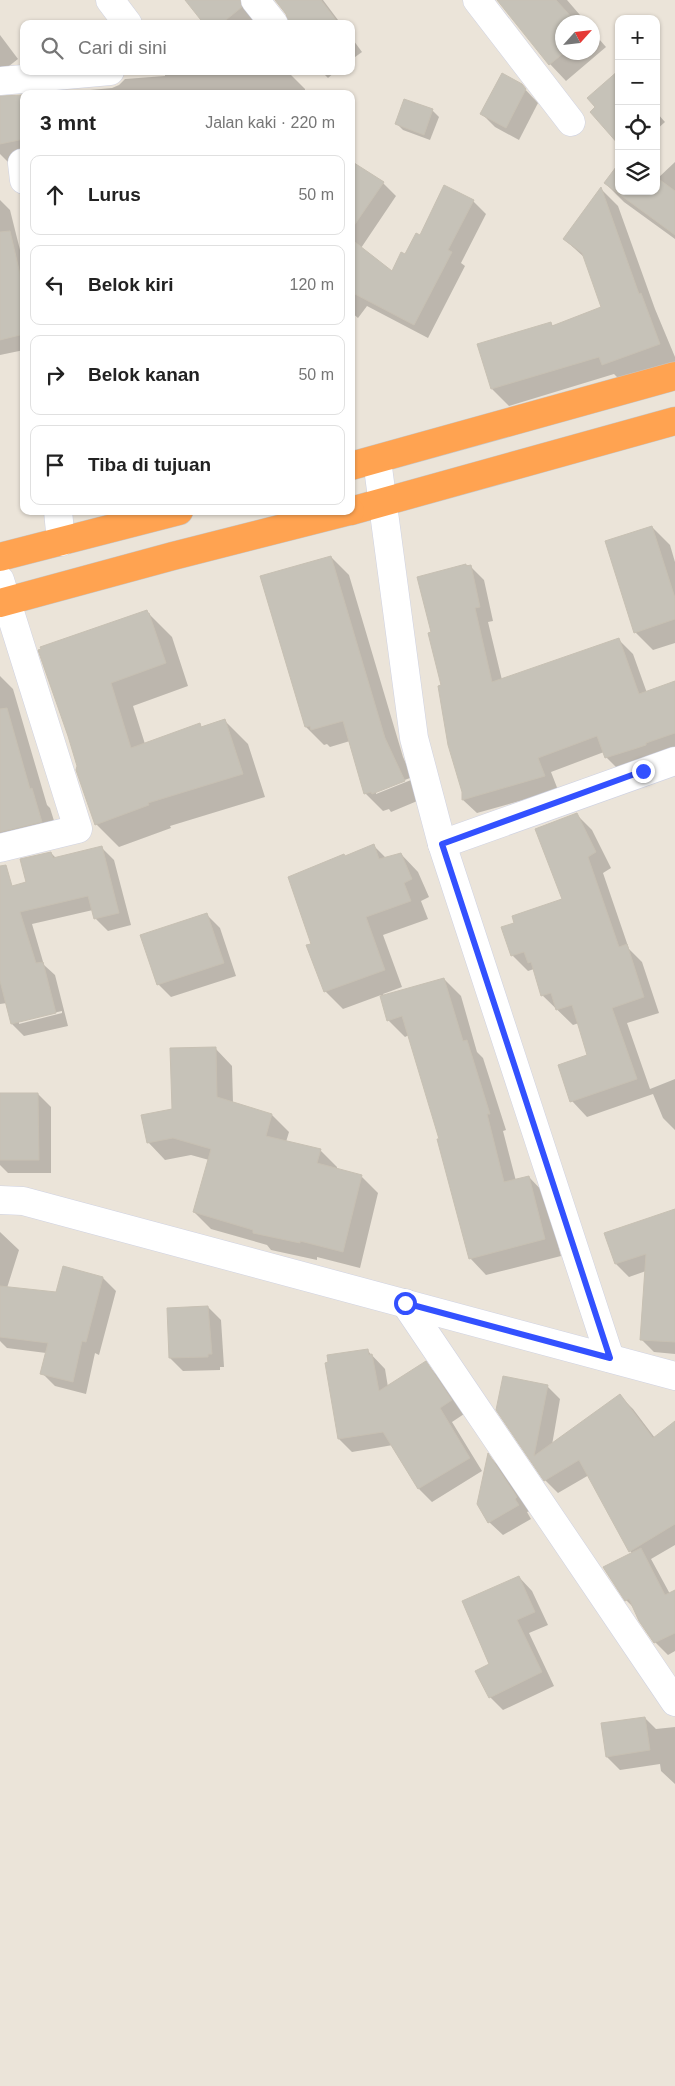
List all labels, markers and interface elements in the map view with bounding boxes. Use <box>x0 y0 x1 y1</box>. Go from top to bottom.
north arrow <box>555 15 600 60</box>
map controls <box>615 15 660 195</box>
button: + <box>615 15 660 60</box>
search box <box>20 20 355 75</box>
icon: search <box>38 34 66 62</box>
text: Cari di sini <box>78 37 167 58</box>
button: − <box>615 60 660 105</box>
button: locate <box>615 105 660 150</box>
text: 3 mnt <box>40 111 96 134</box>
text: Jalan kaki · 220 m <box>205 114 335 131</box>
button: layers <box>615 150 660 195</box>
icon: ahead <box>41 181 69 209</box>
text: Lurus <box>88 184 141 205</box>
text: 50 m <box>298 186 334 203</box>
icon: left <box>41 271 69 299</box>
text: Belok kiri <box>88 274 174 295</box>
text: 120 m <box>290 276 334 293</box>
icon: right <box>41 361 69 389</box>
text: Belok kanan <box>88 364 200 385</box>
text: 50 m <box>298 366 334 383</box>
icon: arrive <box>41 451 69 479</box>
text: Tiba di tujuan <box>88 454 211 475</box>
route end <box>632 760 655 783</box>
route start <box>394 1292 417 1315</box>

